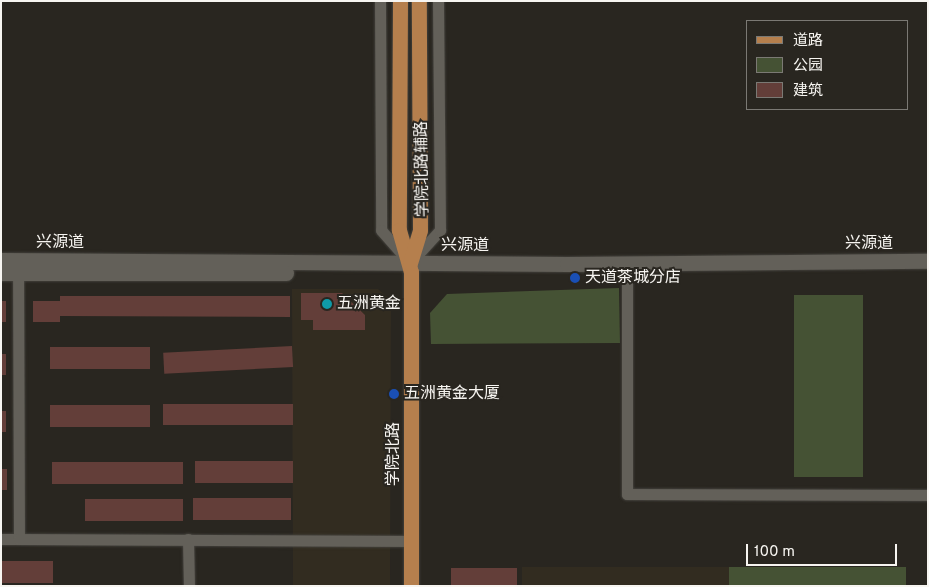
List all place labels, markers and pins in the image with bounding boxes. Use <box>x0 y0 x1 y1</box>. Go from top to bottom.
place label: 天道茶城分店 <box>585 268 681 288</box>
marker: 天道茶城分店 <box>569 272 581 284</box>
place label: 五洲黄金 <box>337 294 401 314</box>
marker: 五洲黄金 <box>321 298 333 310</box>
place label: 五洲黄金大厦 <box>404 384 500 404</box>
marker: 五洲黄金大厦 <box>388 388 400 400</box>

